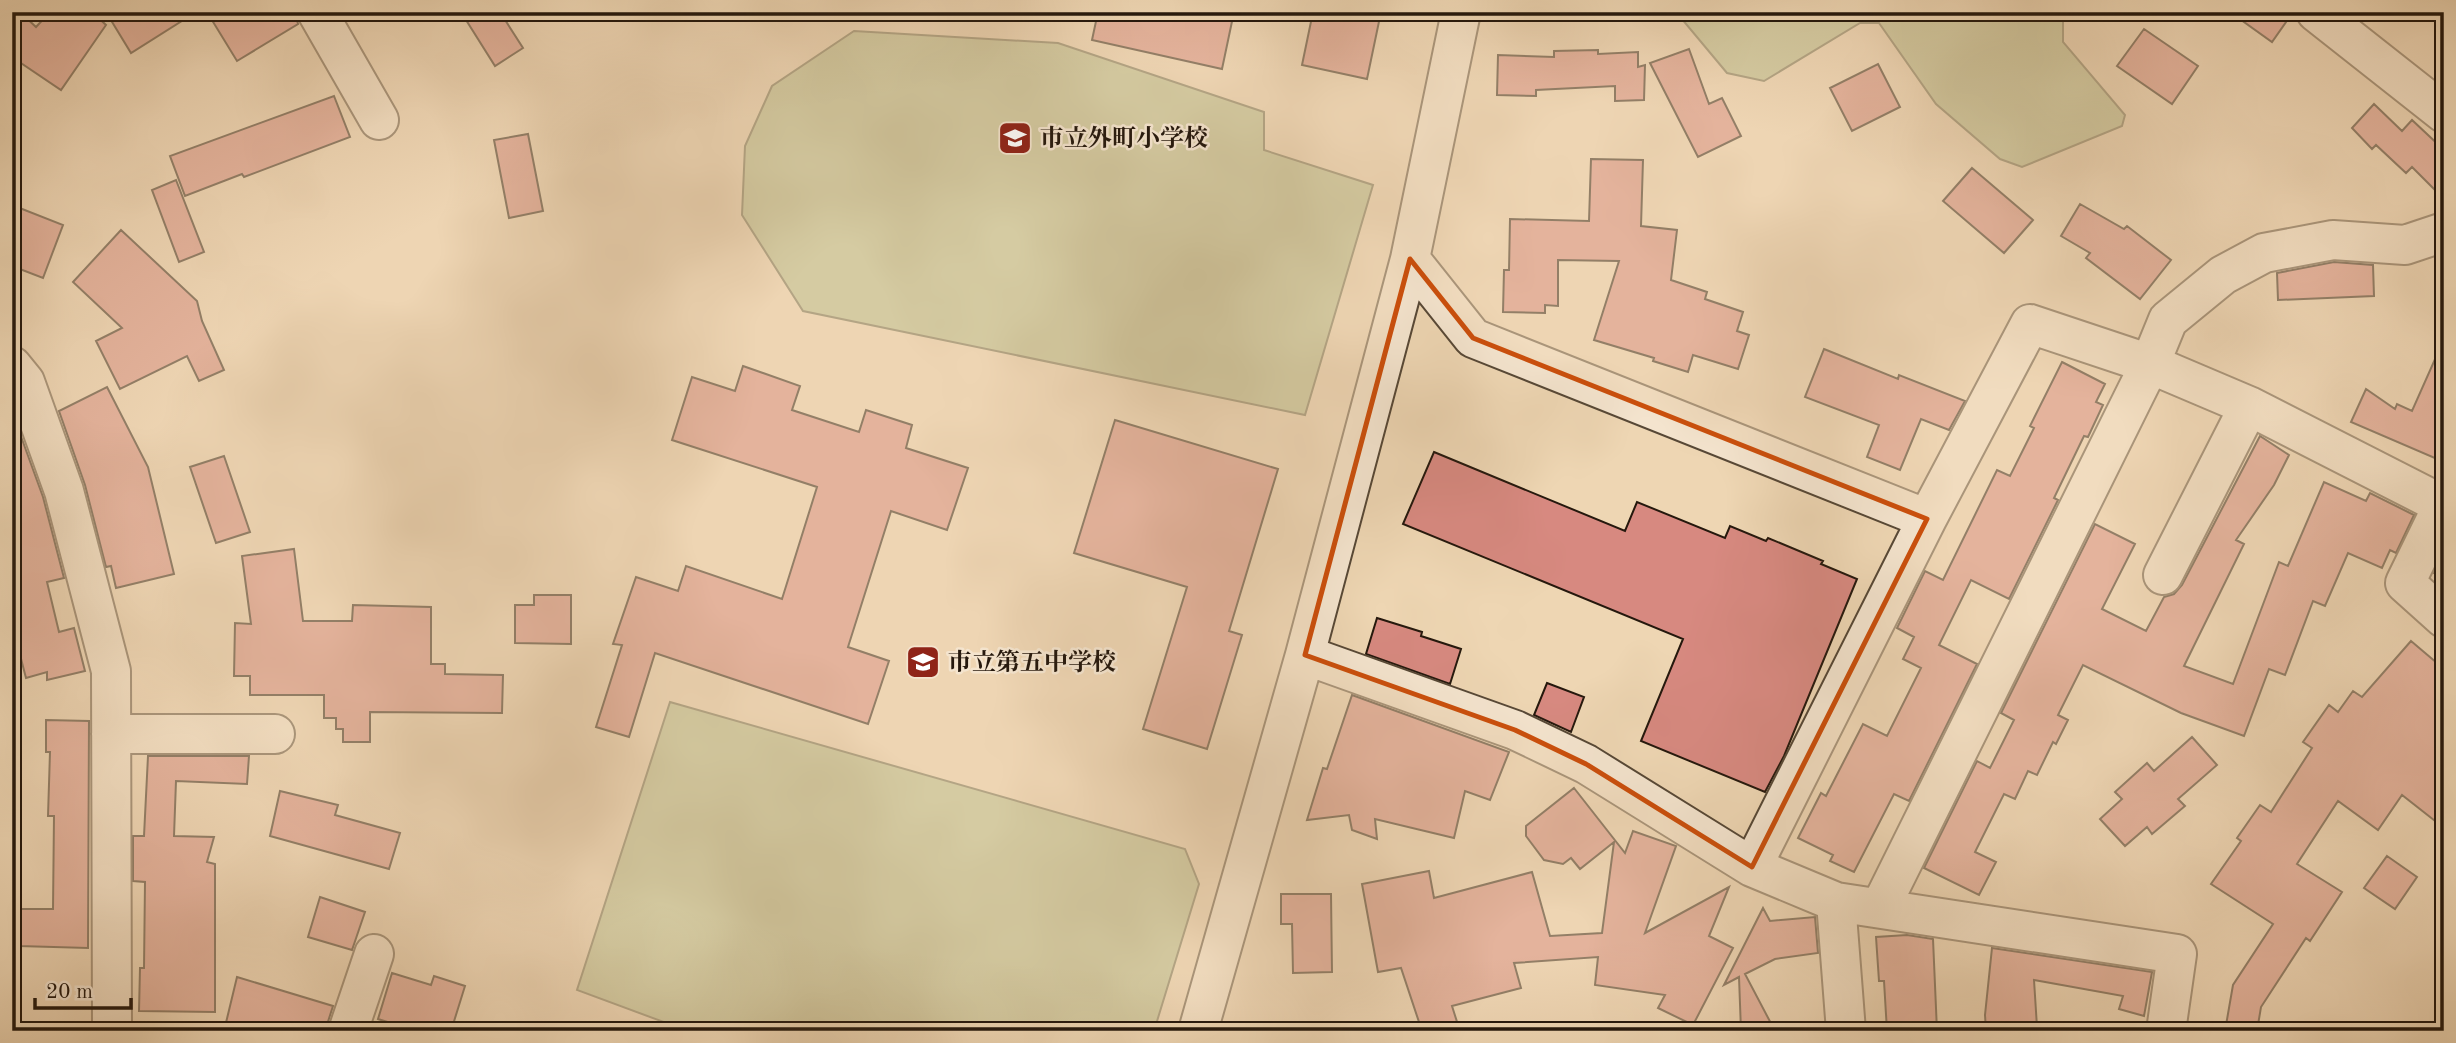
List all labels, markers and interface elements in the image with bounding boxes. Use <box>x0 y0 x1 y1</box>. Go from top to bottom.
school or university icon: 市立外町小学校 <box>996 119 1034 157</box>
place label: 市立外町小学校 <box>1040 125 1208 152</box>
school or university icon: 市立第五中学校 <box>904 643 942 681</box>
place label: 市立第五中学校 <box>948 649 1116 676</box>
scale bar <box>35 966 131 1010</box>
text: 20 m <box>46 982 93 1003</box>

